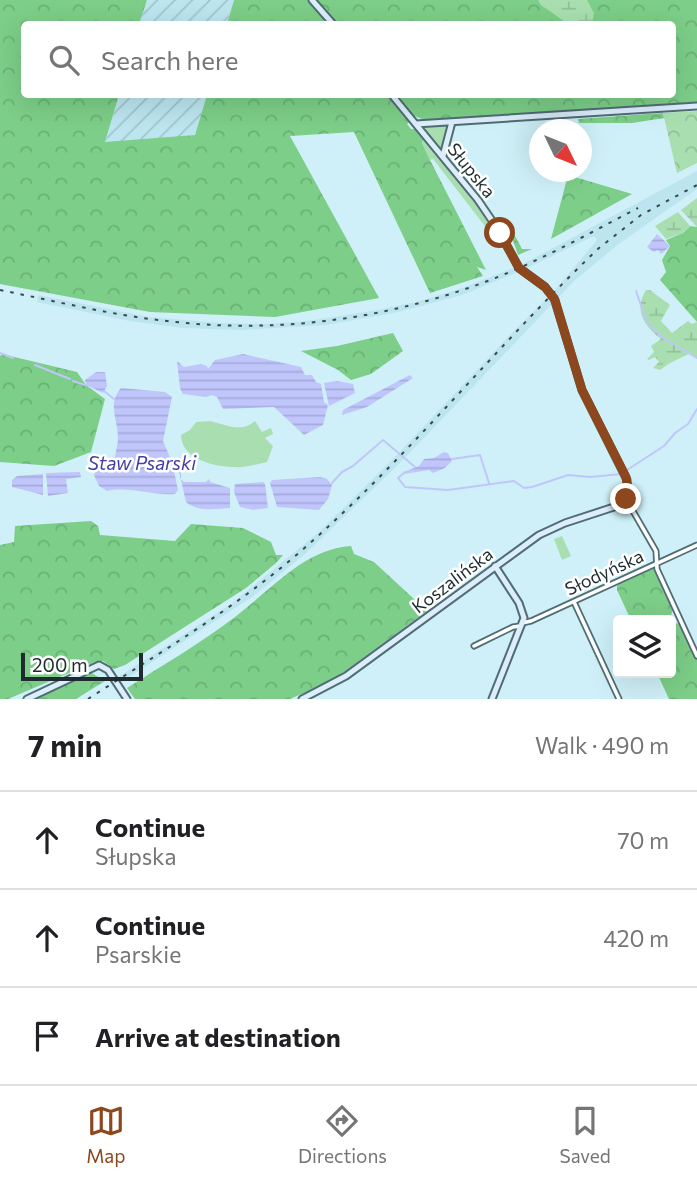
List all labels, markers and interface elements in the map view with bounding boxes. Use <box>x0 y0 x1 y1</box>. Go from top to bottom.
search box <box>21 21 676 98</box>
icon: search <box>45 41 83 79</box>
text: Search here <box>101 44 239 75</box>
north arrow <box>529 119 592 182</box>
street label: Słupska <box>443 138 501 202</box>
route start <box>484 217 515 248</box>
water label: Staw Psarski <box>88 451 197 474</box>
route end <box>610 483 641 514</box>
street label: Koszalińska <box>407 542 497 618</box>
street label: Słodyńska <box>561 544 647 600</box>
map controls <box>613 615 676 678</box>
button: layers <box>613 615 676 678</box>
scale bar <box>21 650 144 682</box>
text: 200 m <box>32 653 88 676</box>
text: 7 min <box>28 726 102 763</box>
text: Walk · 490 m <box>535 731 669 759</box>
text: Continue <box>95 811 205 842</box>
icon: ahead <box>28 821 66 859</box>
text: 70 m <box>617 826 669 854</box>
text: Słupska <box>95 842 177 870</box>
text: Continue <box>95 909 205 940</box>
icon: ahead <box>28 919 66 957</box>
text: 420 m <box>603 924 669 952</box>
text: Psarskie <box>95 940 181 968</box>
icon: arrive <box>28 1017 66 1055</box>
text: Arrive at destination <box>95 1021 341 1052</box>
tab: Map <box>86 1102 125 1167</box>
tab: Directions <box>298 1102 387 1167</box>
tab: Saved <box>559 1102 611 1167</box>

